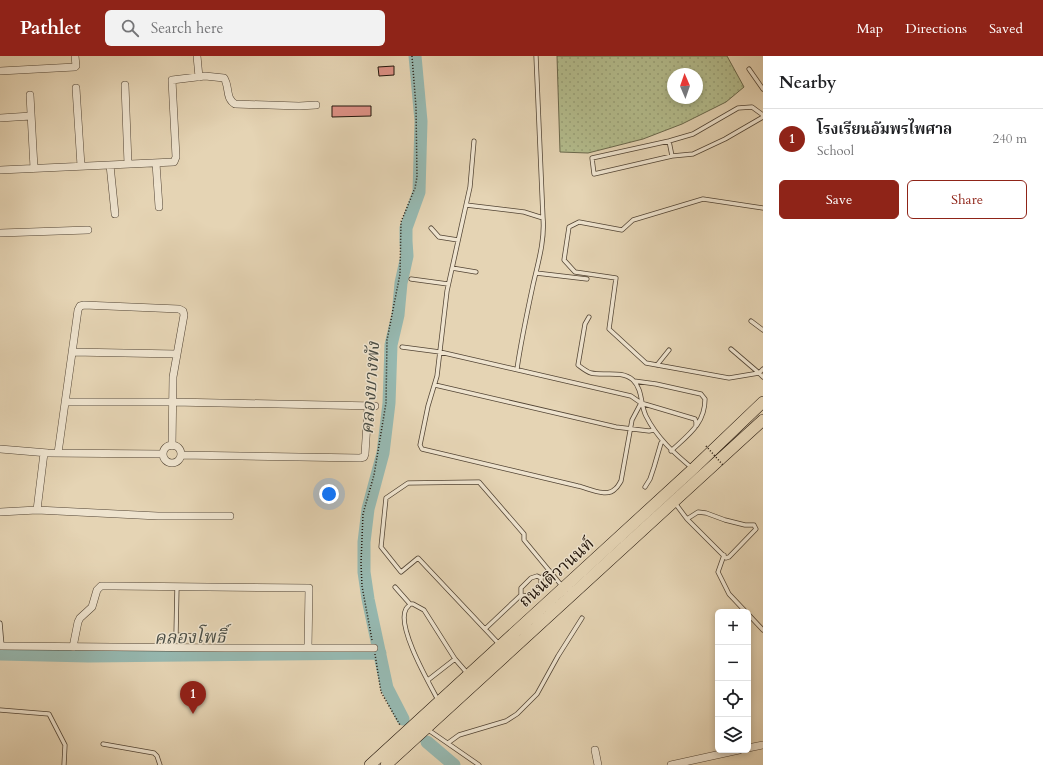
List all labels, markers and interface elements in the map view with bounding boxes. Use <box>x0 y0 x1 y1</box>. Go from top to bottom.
search box <box>105 10 385 46</box>
text: Pathlet <box>20 15 81 41</box>
icon: search <box>119 17 141 39</box>
text: Search here <box>151 18 223 38</box>
text: Map <box>857 19 883 38</box>
text: Directions <box>905 19 967 38</box>
text: Saved <box>989 19 1023 38</box>
north arrow <box>667 68 703 104</box>
text: Nearby <box>779 71 836 94</box>
text: โรงเรียนอัมพรไพศาล <box>817 119 952 139</box>
text: 1 <box>789 130 795 148</box>
text: 240 m <box>993 130 1027 148</box>
text: School <box>817 142 854 160</box>
button: Save <box>779 180 899 219</box>
button: Share <box>907 180 1027 219</box>
water label: คลองบางพัง <box>355 340 386 435</box>
your location <box>319 484 339 504</box>
street label: ถนนติวานนท์ <box>514 532 599 612</box>
map controls <box>715 609 751 753</box>
button: + <box>715 609 751 645</box>
water label: คลองโพธิ์ <box>154 623 232 651</box>
button: − <box>715 645 751 681</box>
pin: 1 <box>180 681 206 714</box>
button: locate <box>715 681 751 717</box>
button: layers <box>715 717 751 753</box>

